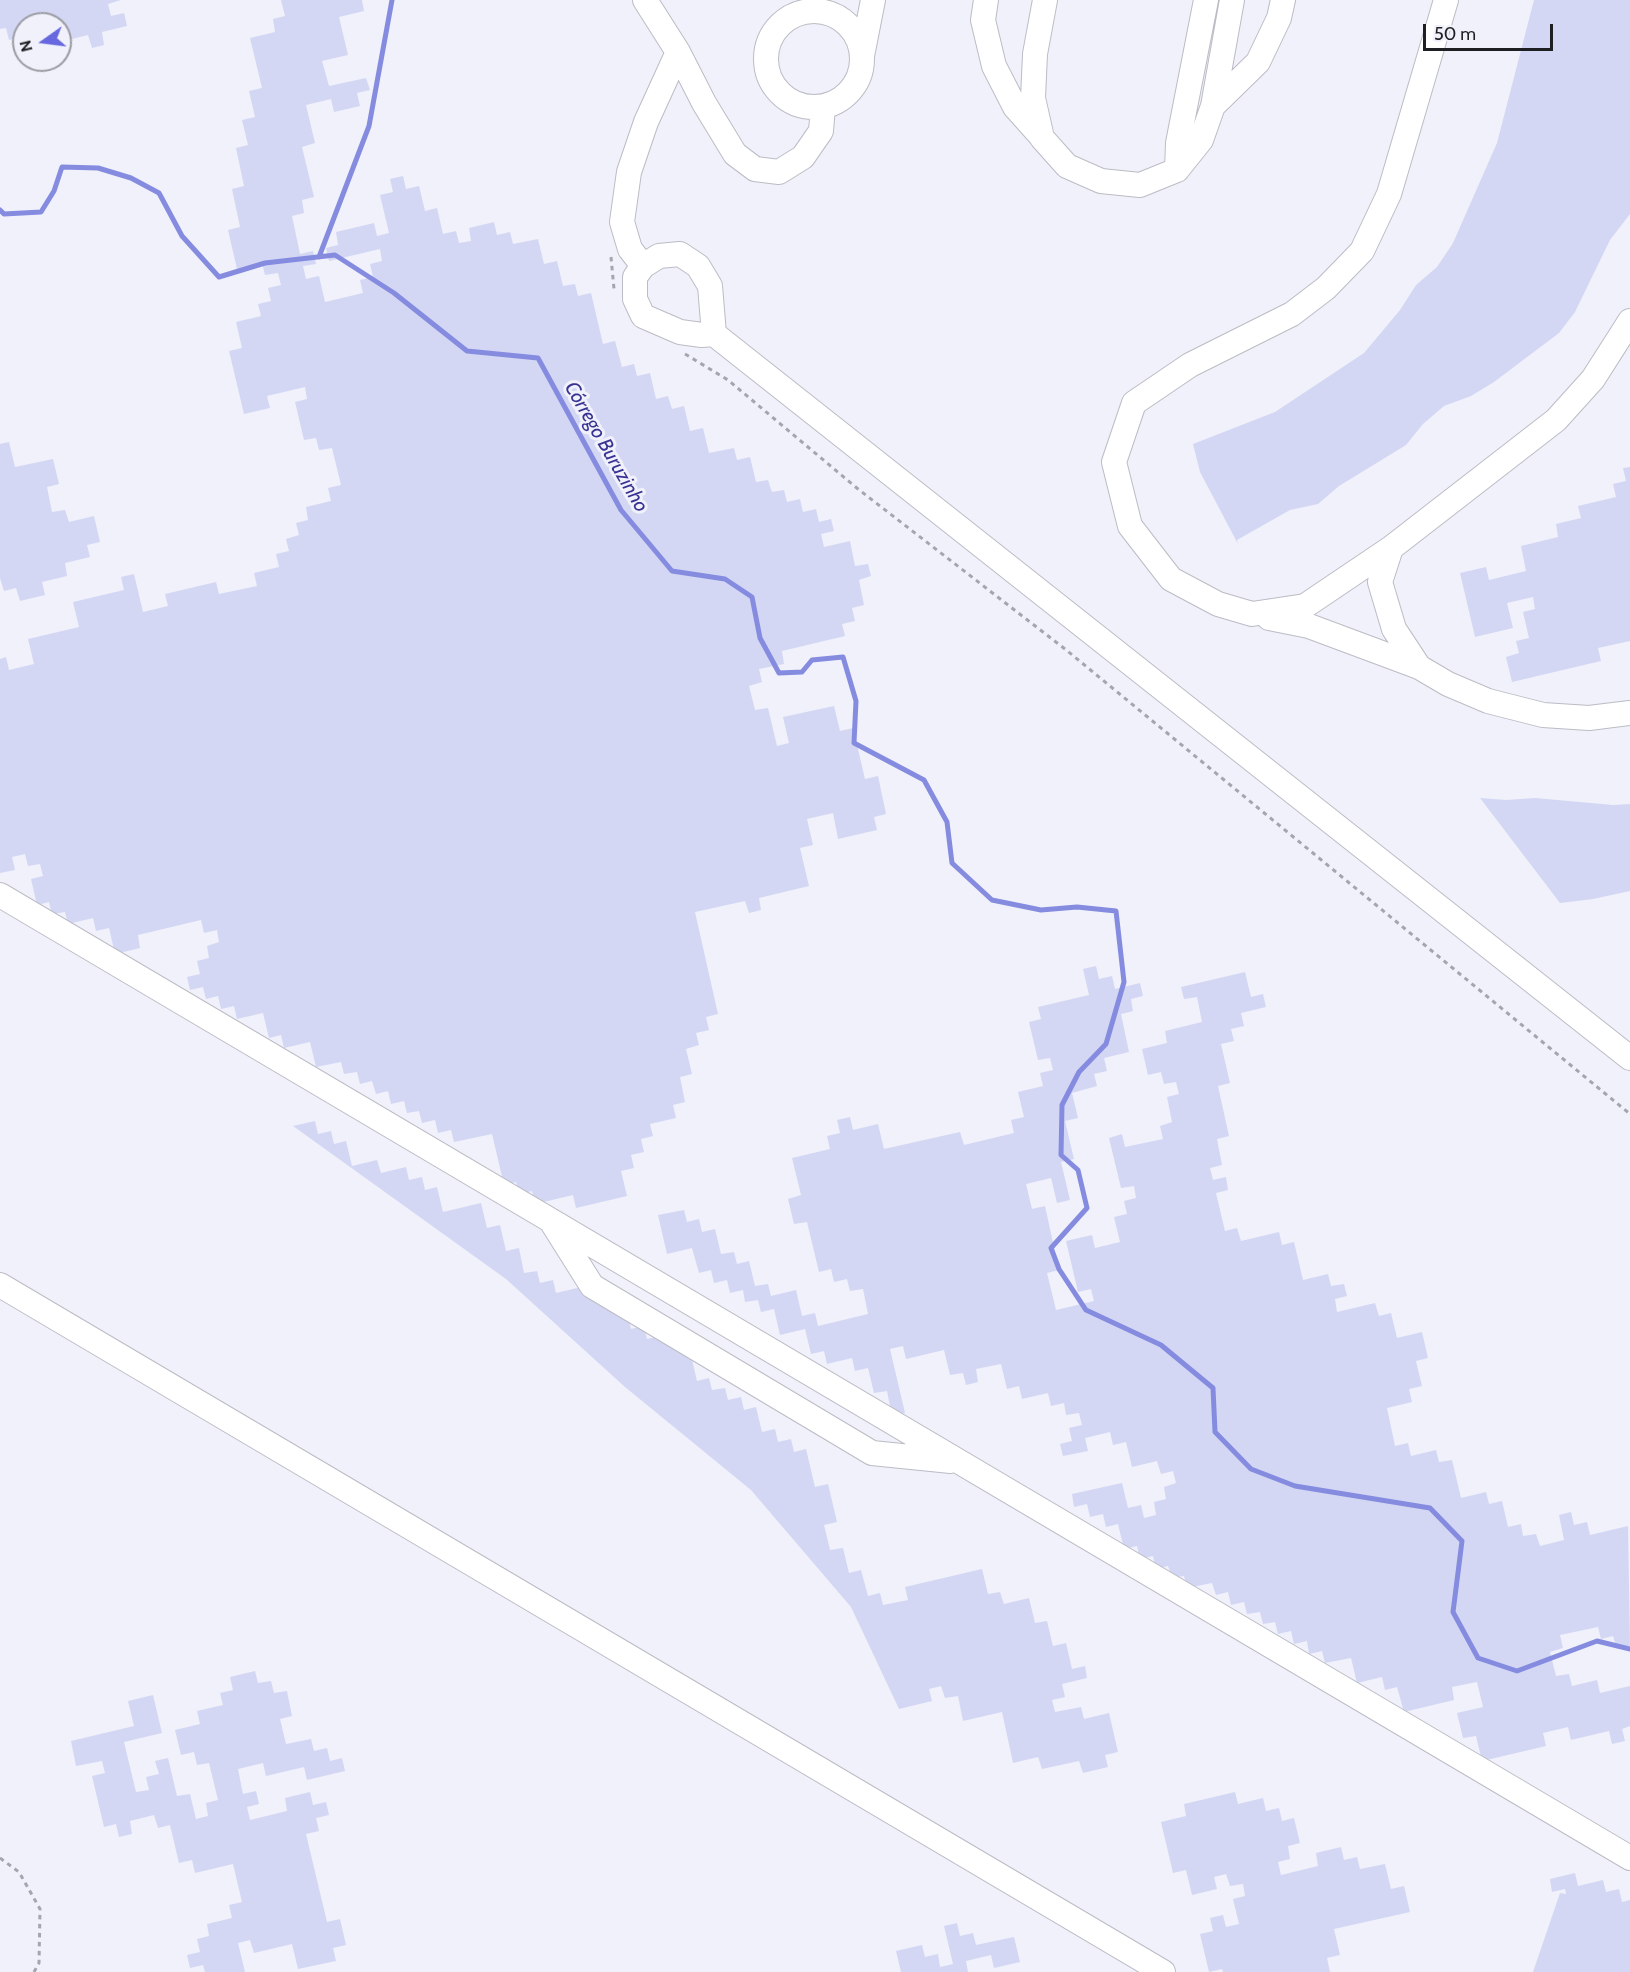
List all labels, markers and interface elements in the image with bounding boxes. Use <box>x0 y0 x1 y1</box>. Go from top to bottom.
north arrow <box>12 12 72 72</box>
scale bar <box>1426 12 1556 50</box>
text: 50 m <box>1434 23 1476 45</box>
text: N <box>15 38 37 54</box>
water label: Córrego Buruzinho <box>559 377 653 517</box>

